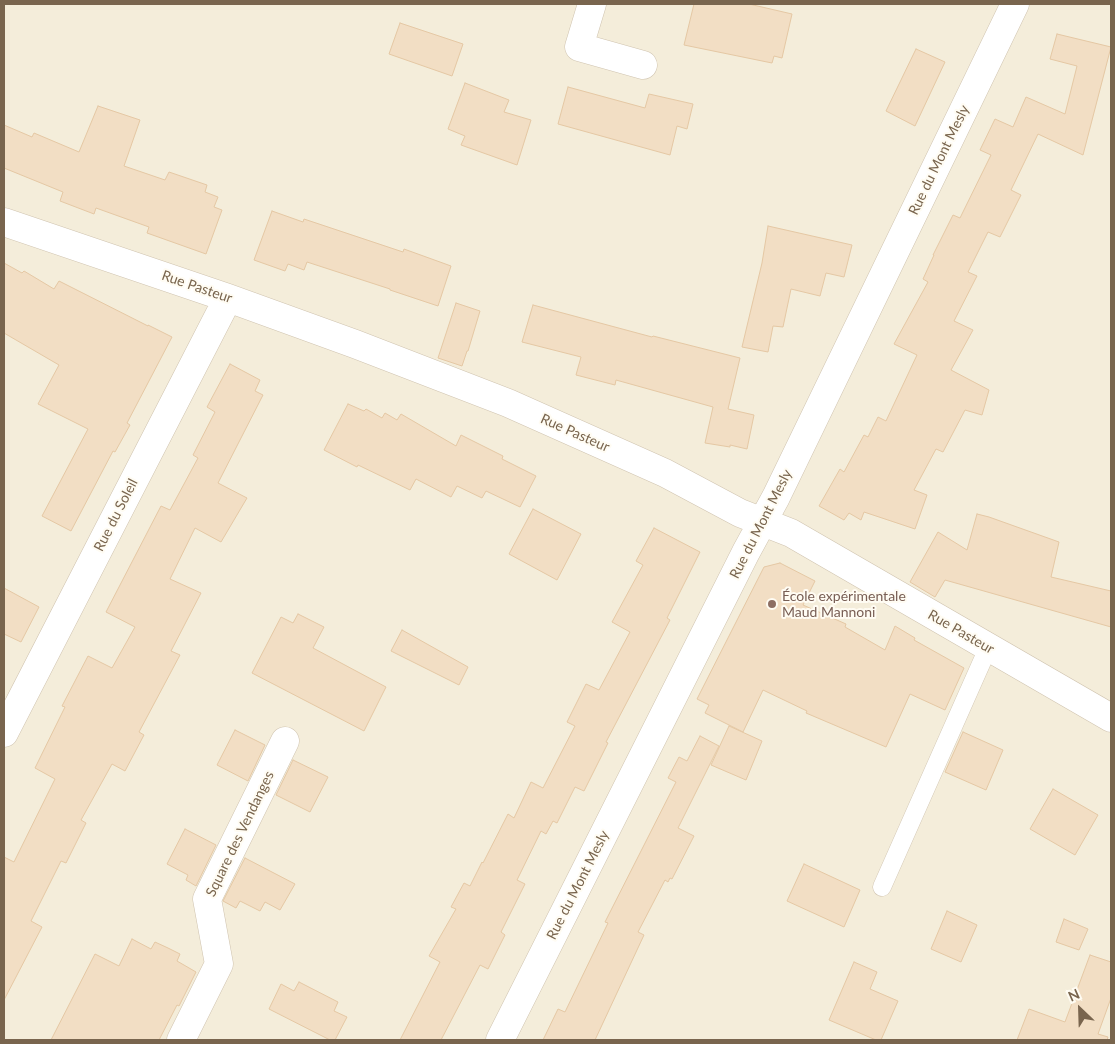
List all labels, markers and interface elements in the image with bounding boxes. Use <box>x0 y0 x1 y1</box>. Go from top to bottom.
street label: Rue du Mont Mesly <box>905 102 973 218</box>
street label: Rue Pasteur <box>159 267 235 307</box>
street label: Rue Pasteur <box>538 410 612 456</box>
street label: Rue du Mont Mesly <box>726 467 796 581</box>
street label: Rue du Soleil <box>91 476 141 554</box>
place label: École expérimentale Maud Mannoni <box>782 588 906 620</box>
marker: École expérimentale Maud Mannoni <box>766 598 778 610</box>
street label: Rue Pasteur <box>925 606 997 658</box>
street label: Square des Vendanges <box>202 768 278 900</box>
street label: Rue du Mont Mesly <box>543 828 613 942</box>
north arrow <box>1055 984 1105 1034</box>
text: N <box>1065 985 1082 1005</box>

